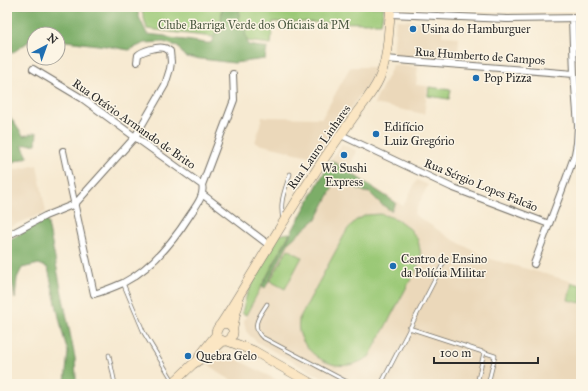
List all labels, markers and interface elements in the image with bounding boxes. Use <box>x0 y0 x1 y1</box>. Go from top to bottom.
park label: Clube Barriga Verde dos Oficiais da PM <box>158 18 350 33</box>
place label: Usina do Hamburguer <box>421 22 531 37</box>
marker: Usina do Hamburguer <box>408 24 418 34</box>
north arrow <box>26 26 66 66</box>
text: N <box>44 31 61 47</box>
street label: Rua Humberto de Campos <box>414 44 546 68</box>
place label: Pop Pizza <box>484 71 533 85</box>
marker: Pop Pizza <box>471 73 481 83</box>
street label: Rua Otávio Armando de Brito <box>70 76 198 172</box>
street label: Rua Lauro Linhares <box>285 102 353 192</box>
place label: Edifício Luiz Gregório <box>384 120 454 149</box>
marker: Edifício Luiz Gregório <box>371 129 381 139</box>
marker: Wa Sushi Express <box>339 150 349 160</box>
street label: Rua Sérgio Lopes Falcão <box>422 156 540 215</box>
place label: Wa Sushi Express <box>321 161 368 189</box>
place label: Centro de Ensino da Polícia Militar <box>401 252 487 280</box>
marker: Centro de Ensino da Polícia Militar <box>388 261 398 271</box>
scale bar <box>434 339 538 365</box>
text: 100 m <box>440 346 471 360</box>
place label: Quebra Gelo <box>196 349 257 363</box>
marker: Quebra Gelo <box>183 351 193 361</box>

